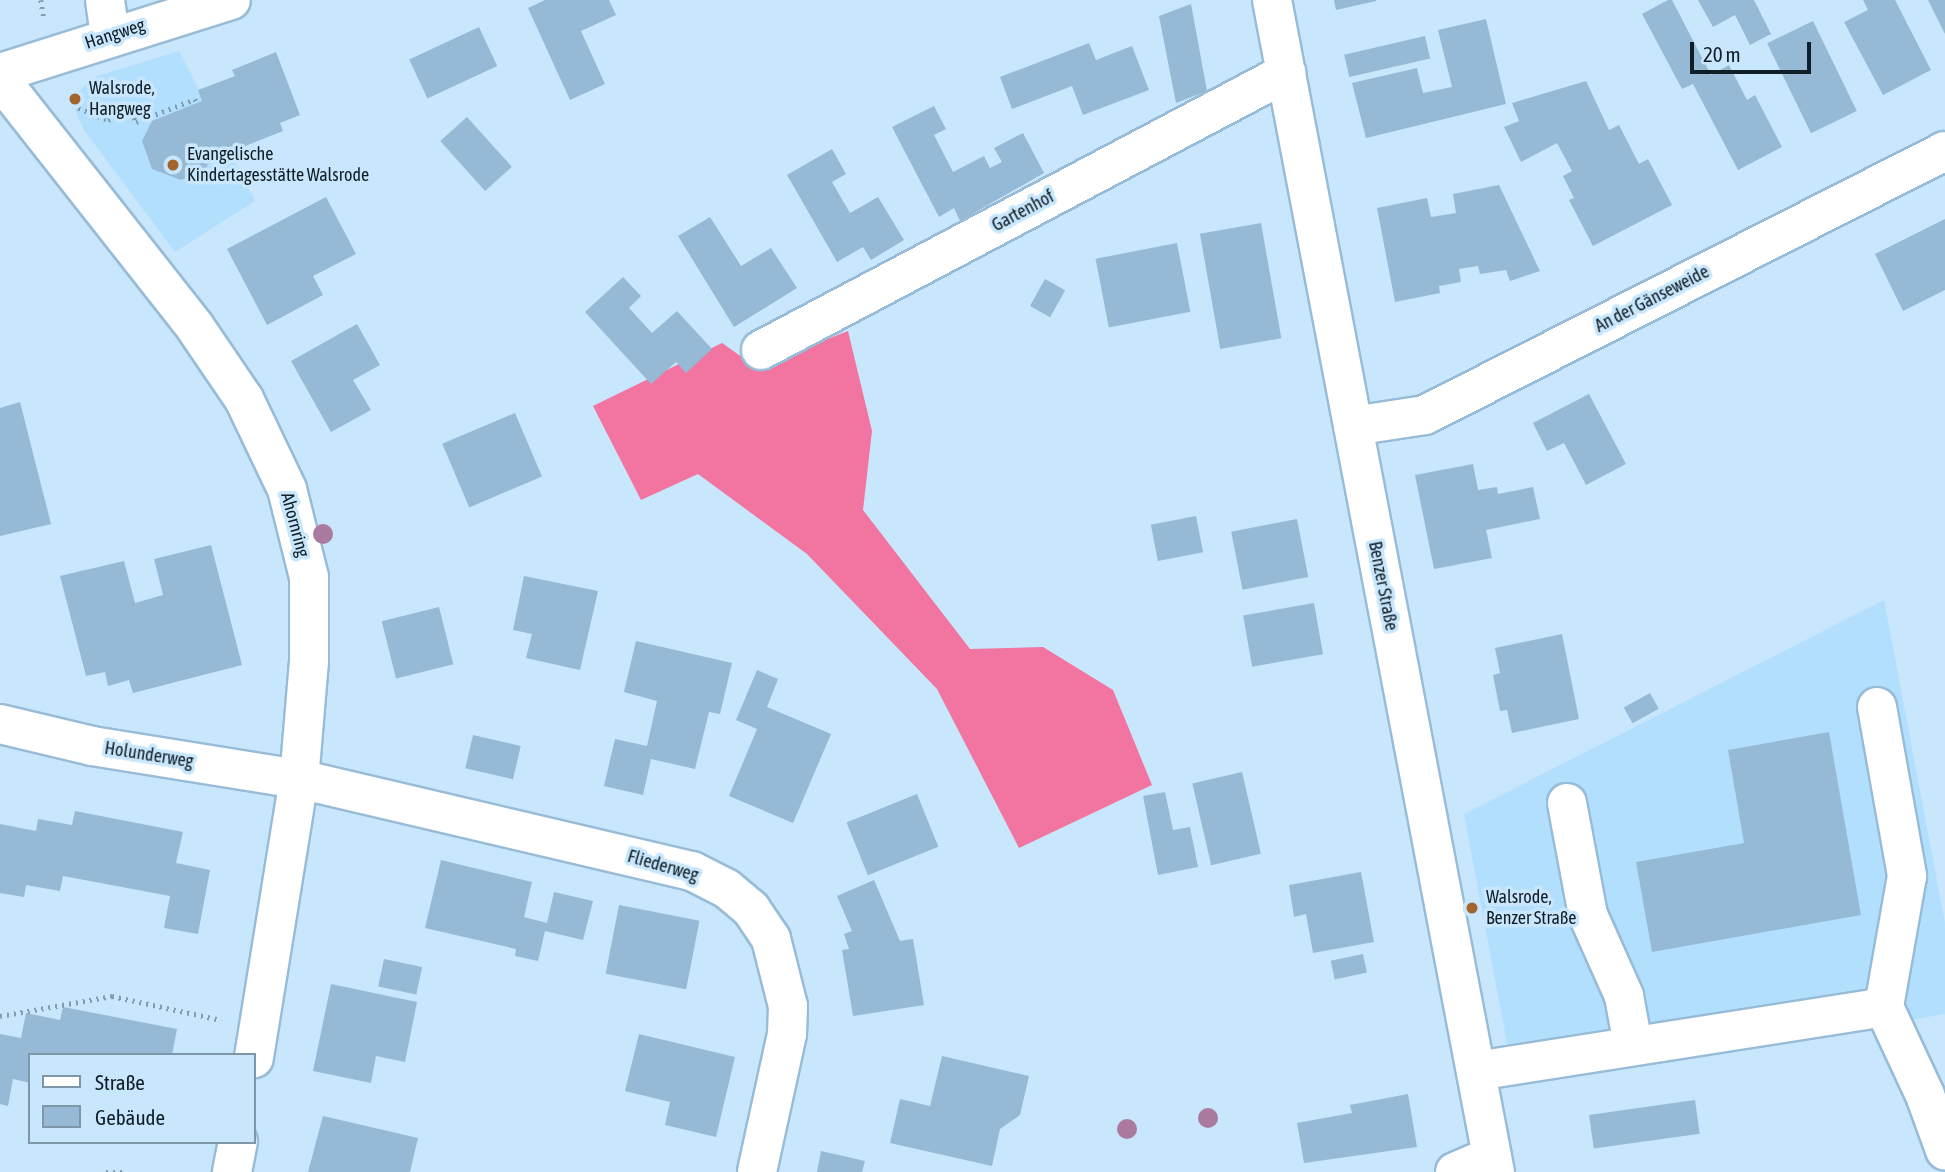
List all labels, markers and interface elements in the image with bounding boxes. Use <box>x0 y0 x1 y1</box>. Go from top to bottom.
street label: Hangweg <box>82 14 148 54</box>
scale bar <box>1693 28 1814 72</box>
text: 20 m <box>1703 42 1741 66</box>
place label: Walsrode, Hangweg <box>89 78 155 120</box>
marker: Walsrode, Hangweg <box>67 91 83 107</box>
place label: Evangelische Kindertagesstätte Walsrode <box>187 144 369 186</box>
marker: Evangelische Kindertagesstätte Walsrode <box>165 157 181 173</box>
street label: Gartenhof <box>988 186 1058 236</box>
street label: An der Gänseweide <box>1591 261 1713 337</box>
street label: Ahornring <box>276 490 314 560</box>
street label: Benzer Straße <box>1364 540 1402 632</box>
street label: Holunderweg <box>103 737 195 773</box>
street label: Fliederweg <box>625 846 701 886</box>
place label: Walsrode, Benzer Straße <box>1486 887 1576 930</box>
marker: Walsrode, Benzer Straße <box>1464 900 1480 916</box>
legend <box>28 1053 256 1144</box>
text: Straße <box>95 1070 145 1094</box>
text: Gebäude <box>95 1105 165 1129</box>

